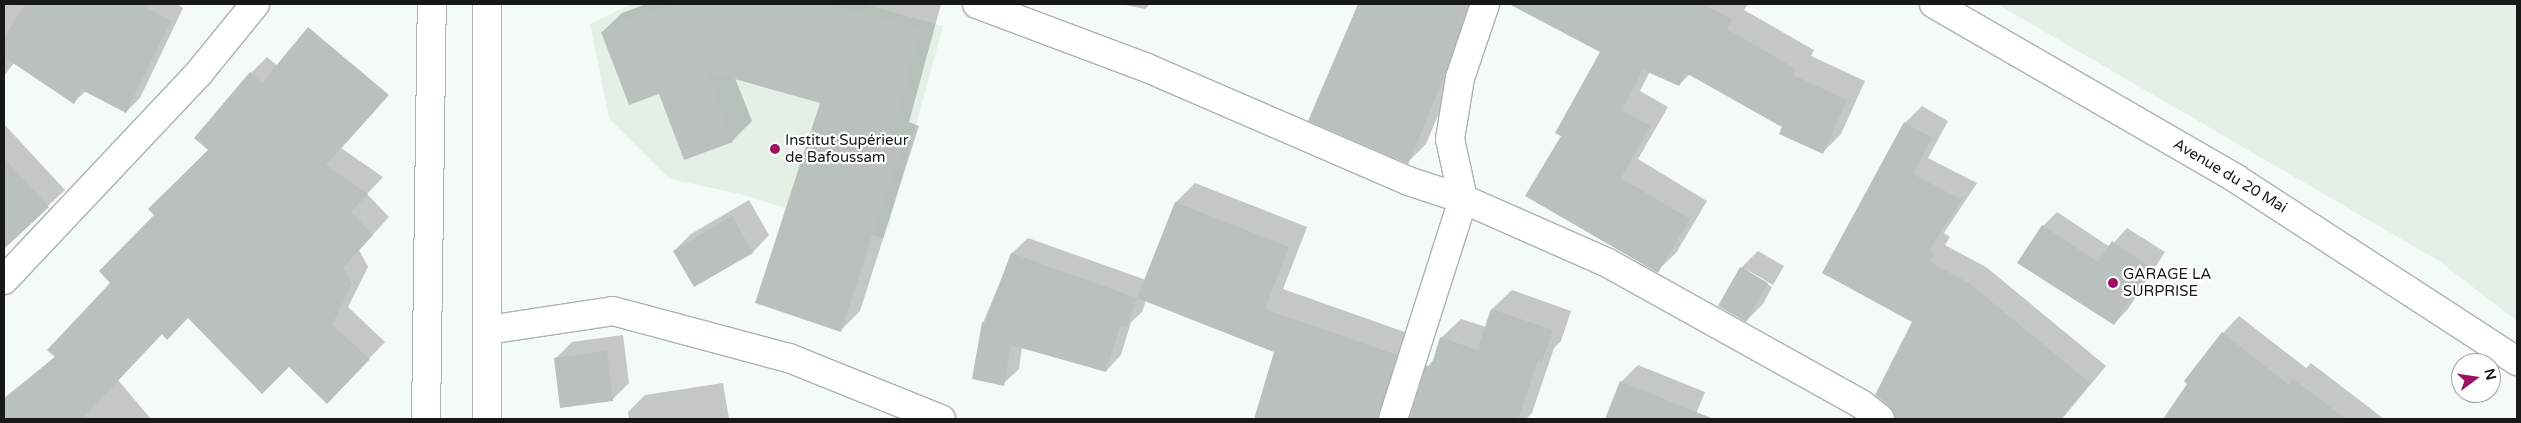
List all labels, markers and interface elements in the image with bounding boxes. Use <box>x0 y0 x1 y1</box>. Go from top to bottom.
place label: Institut Supérieur de Bafoussam <box>785 131 908 166</box>
street label: Avenue du 20 Mai <box>2170 135 2290 217</box>
marker: Institut Supérieur de Bafoussam <box>769 143 781 155</box>
place label: GARAGE LA SURPRISE <box>2123 265 2212 300</box>
marker: GARAGE LA SURPRISE <box>2107 277 2119 289</box>
north arrow <box>2451 353 2501 403</box>
text: N <box>2480 367 2500 382</box>

